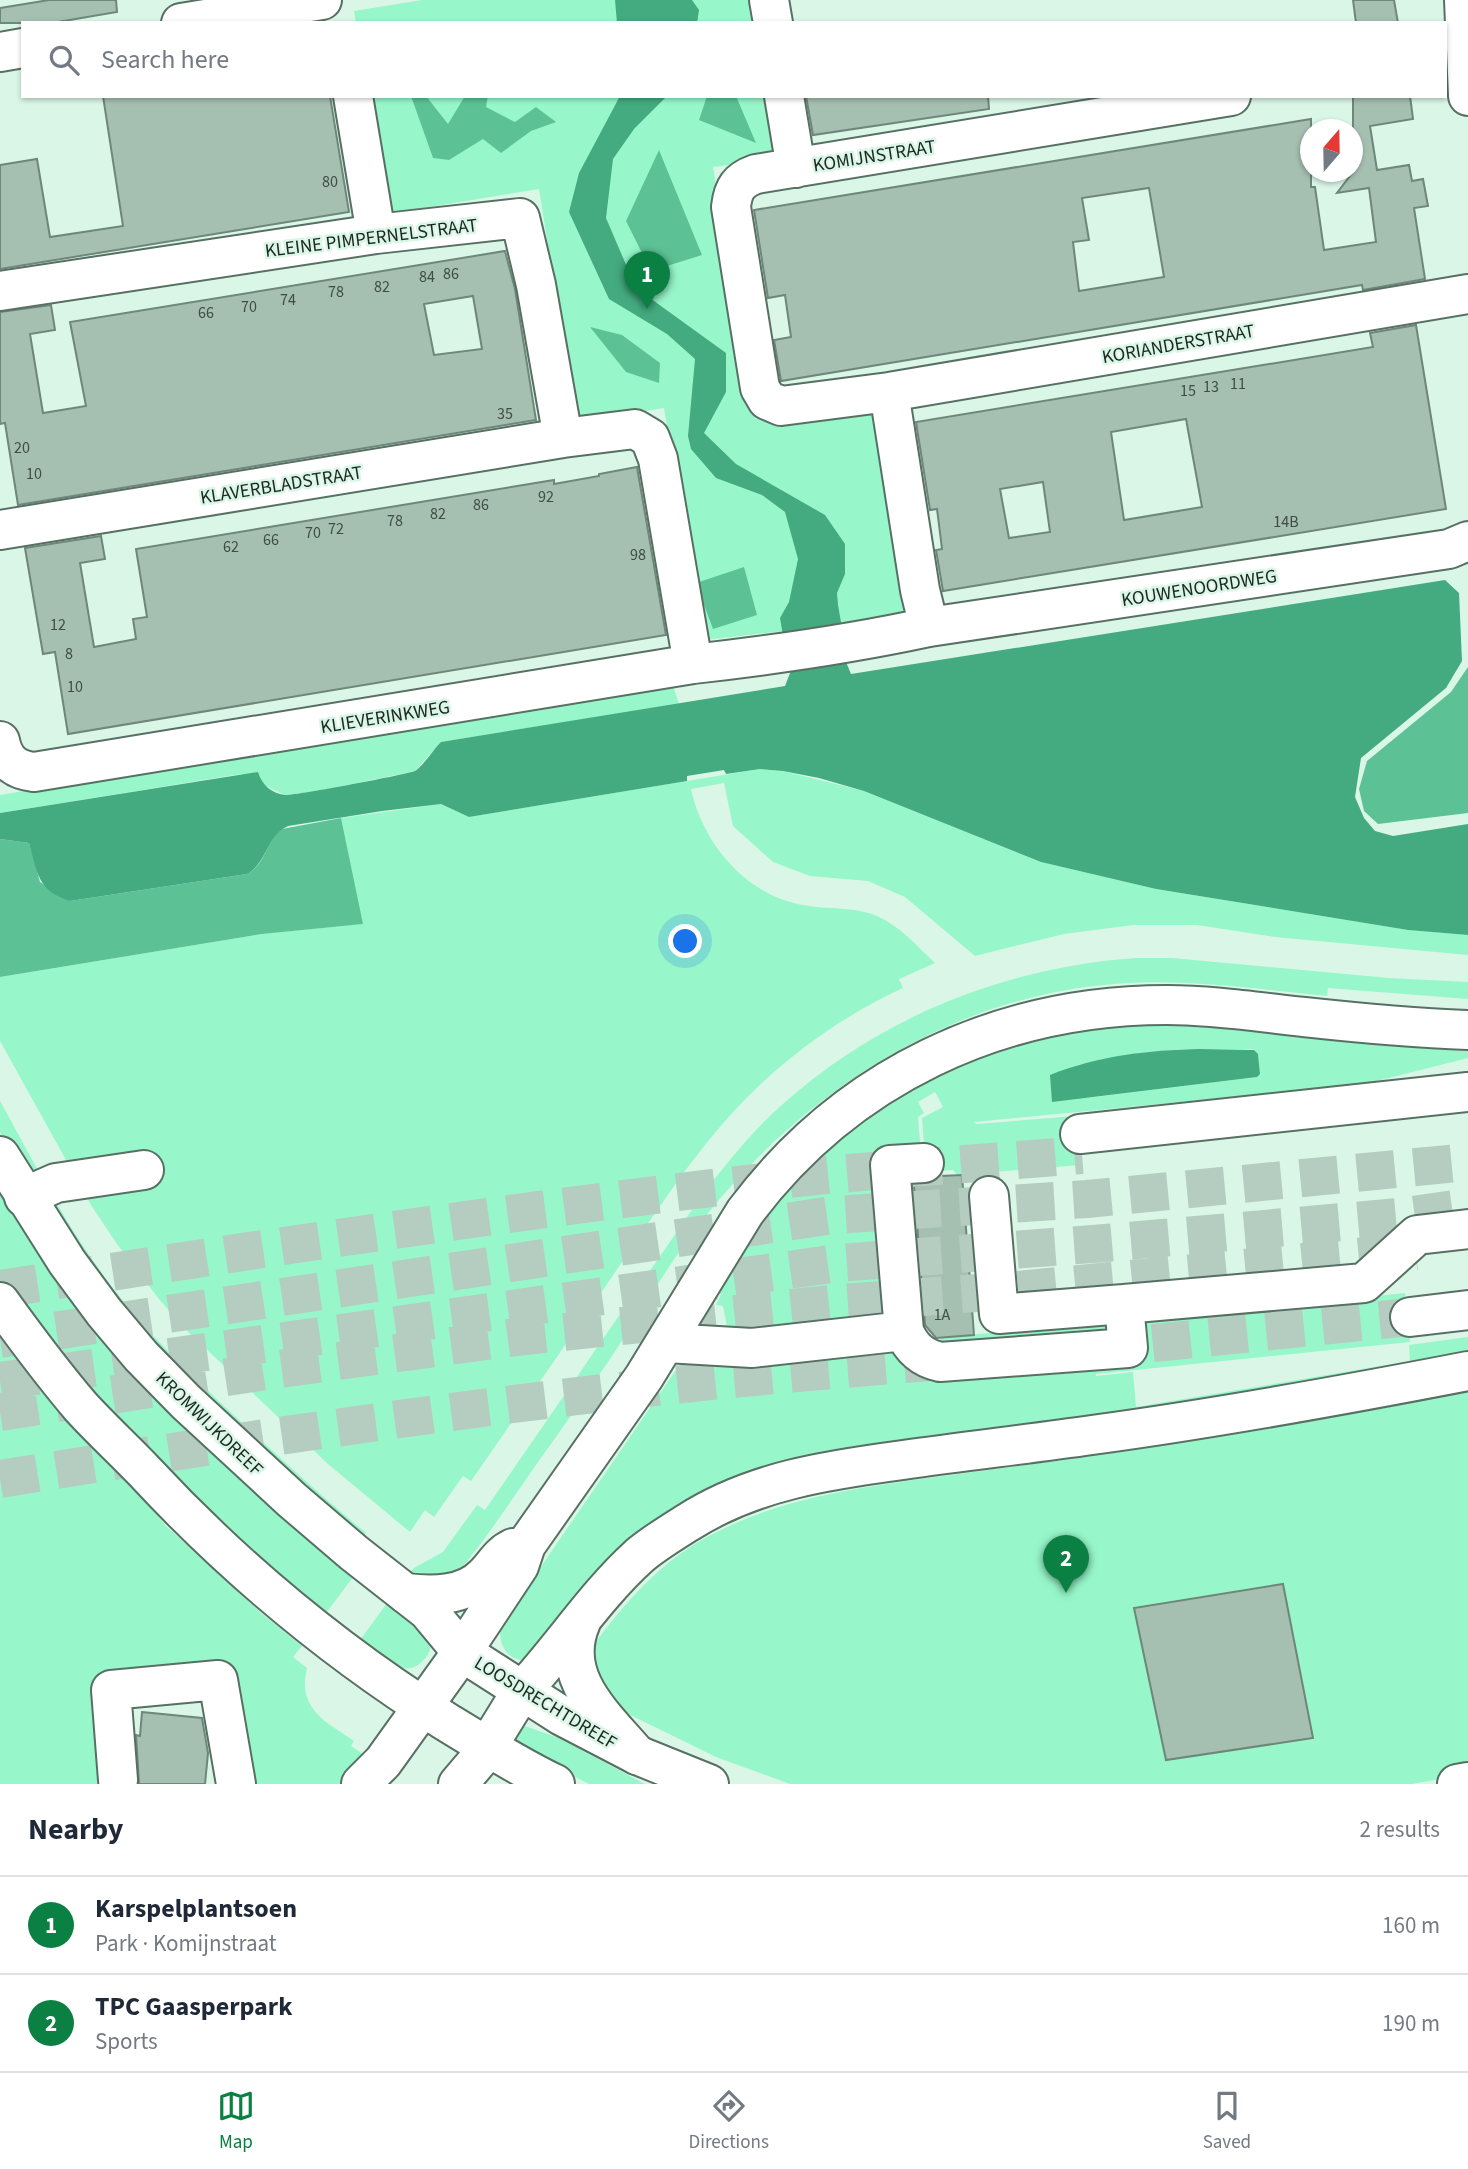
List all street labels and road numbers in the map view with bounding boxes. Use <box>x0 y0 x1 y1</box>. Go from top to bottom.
street label: KOMIJNSTRAAT <box>811 133 937 179</box>
street label: KLEINE PIMPERNELSTRAAT <box>263 212 479 265</box>
street label: KORIANDERSTRAAT <box>1100 318 1257 371</box>
street label: KLAVERBLADSTRAAT <box>198 459 364 512</box>
street label: KOUWENOORDWEG <box>1120 563 1279 614</box>
street label: KLIEVERINKWEG <box>319 694 452 741</box>
street label: KROMWIJKDREEF <box>149 1366 269 1482</box>
street label: LOOSDRECHTDREEF <box>469 1650 622 1757</box>

